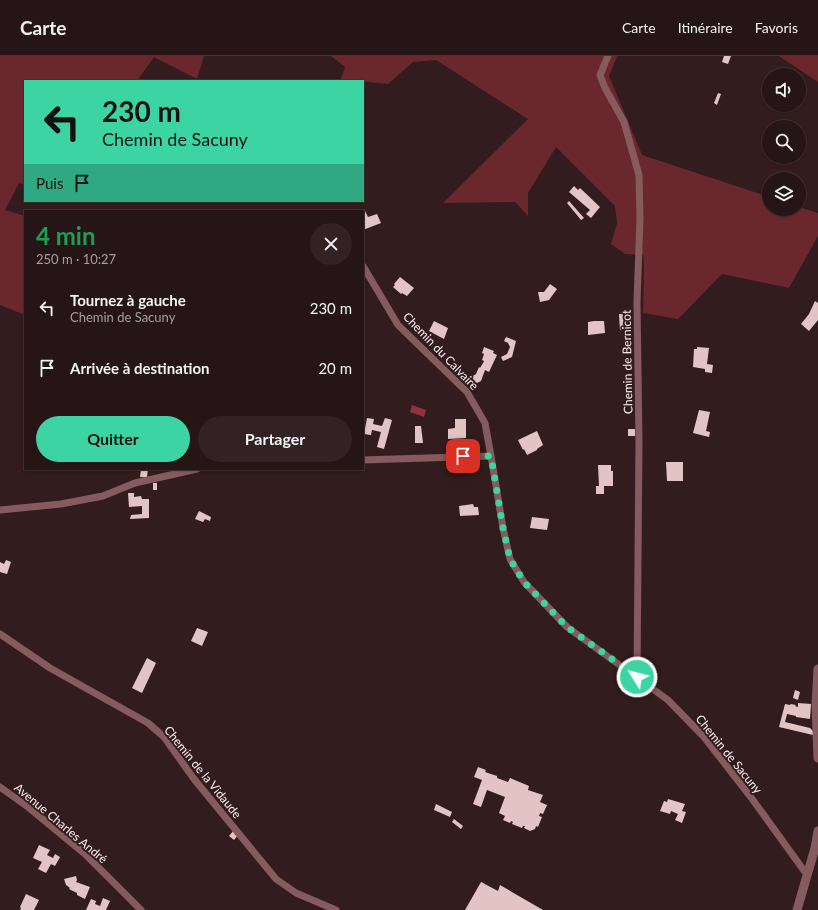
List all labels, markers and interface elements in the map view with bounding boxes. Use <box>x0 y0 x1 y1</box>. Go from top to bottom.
text: Carte <box>20 16 66 39</box>
text: Carte <box>622 19 656 36</box>
text: Itinéraire <box>678 19 733 36</box>
text: Favoris <box>755 19 798 36</box>
map controls <box>762 68 806 216</box>
button: sound <box>762 68 806 112</box>
text: 230 m <box>102 94 181 128</box>
icon: left <box>36 96 88 148</box>
button: search <box>762 120 806 164</box>
text: Chemin de Sacuny <box>102 128 248 150</box>
icon: arrive <box>71 172 93 194</box>
button: layers <box>762 172 806 216</box>
text: Puis <box>36 174 63 192</box>
text: 4 min <box>36 221 96 250</box>
button: close <box>310 223 352 265</box>
text: 250 m · 10:27 <box>36 251 116 267</box>
text: Tournez à gauche <box>70 291 186 309</box>
icon: left <box>36 297 58 319</box>
text: 230 m <box>310 299 352 317</box>
text: Chemin de Sacuny <box>70 309 175 325</box>
street label: Chemin du Calvaire <box>400 309 482 393</box>
street label: Chemin de Bernicot <box>619 309 635 414</box>
icon: arrive <box>36 357 58 379</box>
text: Arrivée à destination <box>70 359 209 377</box>
text: 20 m <box>318 359 352 377</box>
button: Quitter <box>36 416 190 462</box>
button: Partager <box>198 416 352 462</box>
pin <box>446 439 480 473</box>
icon: arrive <box>452 445 474 467</box>
position arrow <box>616 656 658 698</box>
street label: Chemin de Sacuny <box>693 711 766 797</box>
street label: Chemin de la Vidaude <box>161 723 245 821</box>
street label: Avenue Charles André <box>11 780 111 866</box>

